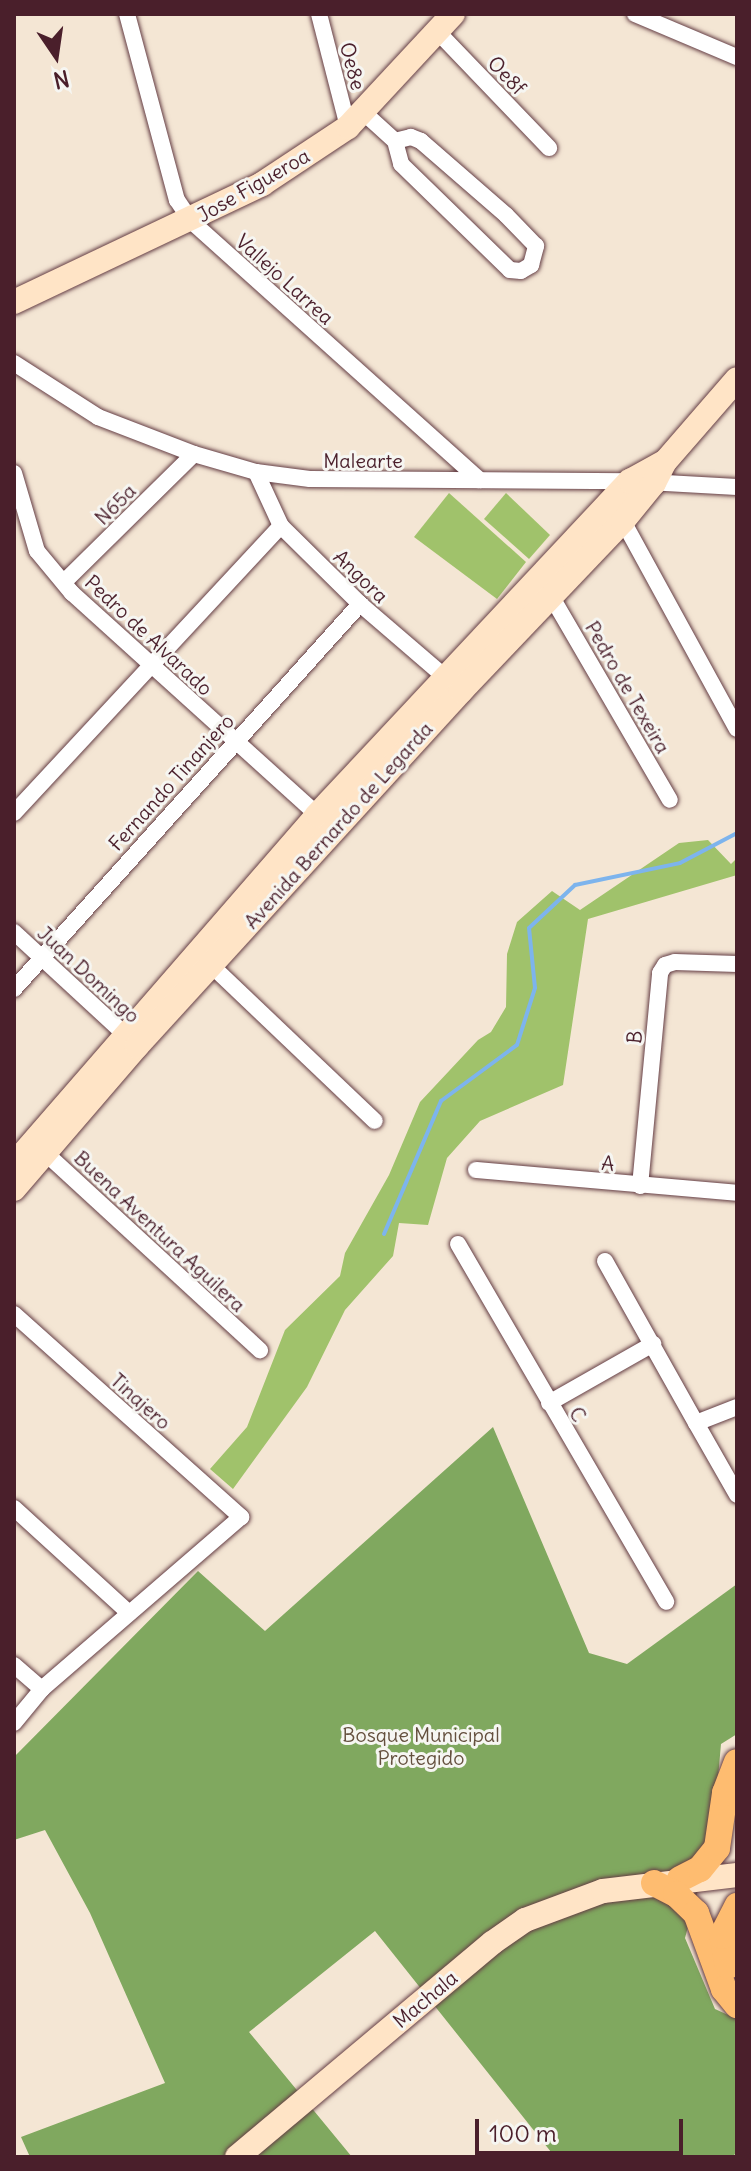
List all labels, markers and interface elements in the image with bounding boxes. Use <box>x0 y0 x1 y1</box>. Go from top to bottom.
north arrow <box>16 16 96 96</box>
street label: Oe8e <box>335 39 371 93</box>
street label: Oe8f <box>483 51 531 99</box>
text: N <box>51 64 72 95</box>
street label: Jose Figueroa <box>192 143 314 227</box>
street label: Vallejo Larrea <box>231 229 339 329</box>
street label: Malearte <box>323 448 403 472</box>
street label: N65a <box>89 478 141 530</box>
street label: Angora <box>329 544 393 608</box>
street label: Pedro de Alvarado <box>80 570 218 700</box>
street label: Pedro de Texeira <box>580 617 676 757</box>
street label: Fernando Tinanjero <box>103 709 239 855</box>
street label: Avenida Bernardo de Legarda <box>239 717 437 933</box>
street label: Juan Domingo <box>33 921 145 1027</box>
street label: B <box>621 1029 647 1045</box>
street label: Buena Aventura Aguilera <box>69 1145 251 1317</box>
street label: A <box>600 1150 616 1176</box>
street label: Tinajero <box>106 1368 176 1434</box>
street label: C <box>564 1402 592 1426</box>
park label: Bosque Municipal Protegido <box>342 1723 500 1770</box>
street label: Machala <box>388 1965 462 2033</box>
scale bar <box>479 2103 687 2153</box>
text: 100 m <box>489 2118 557 2148</box>

